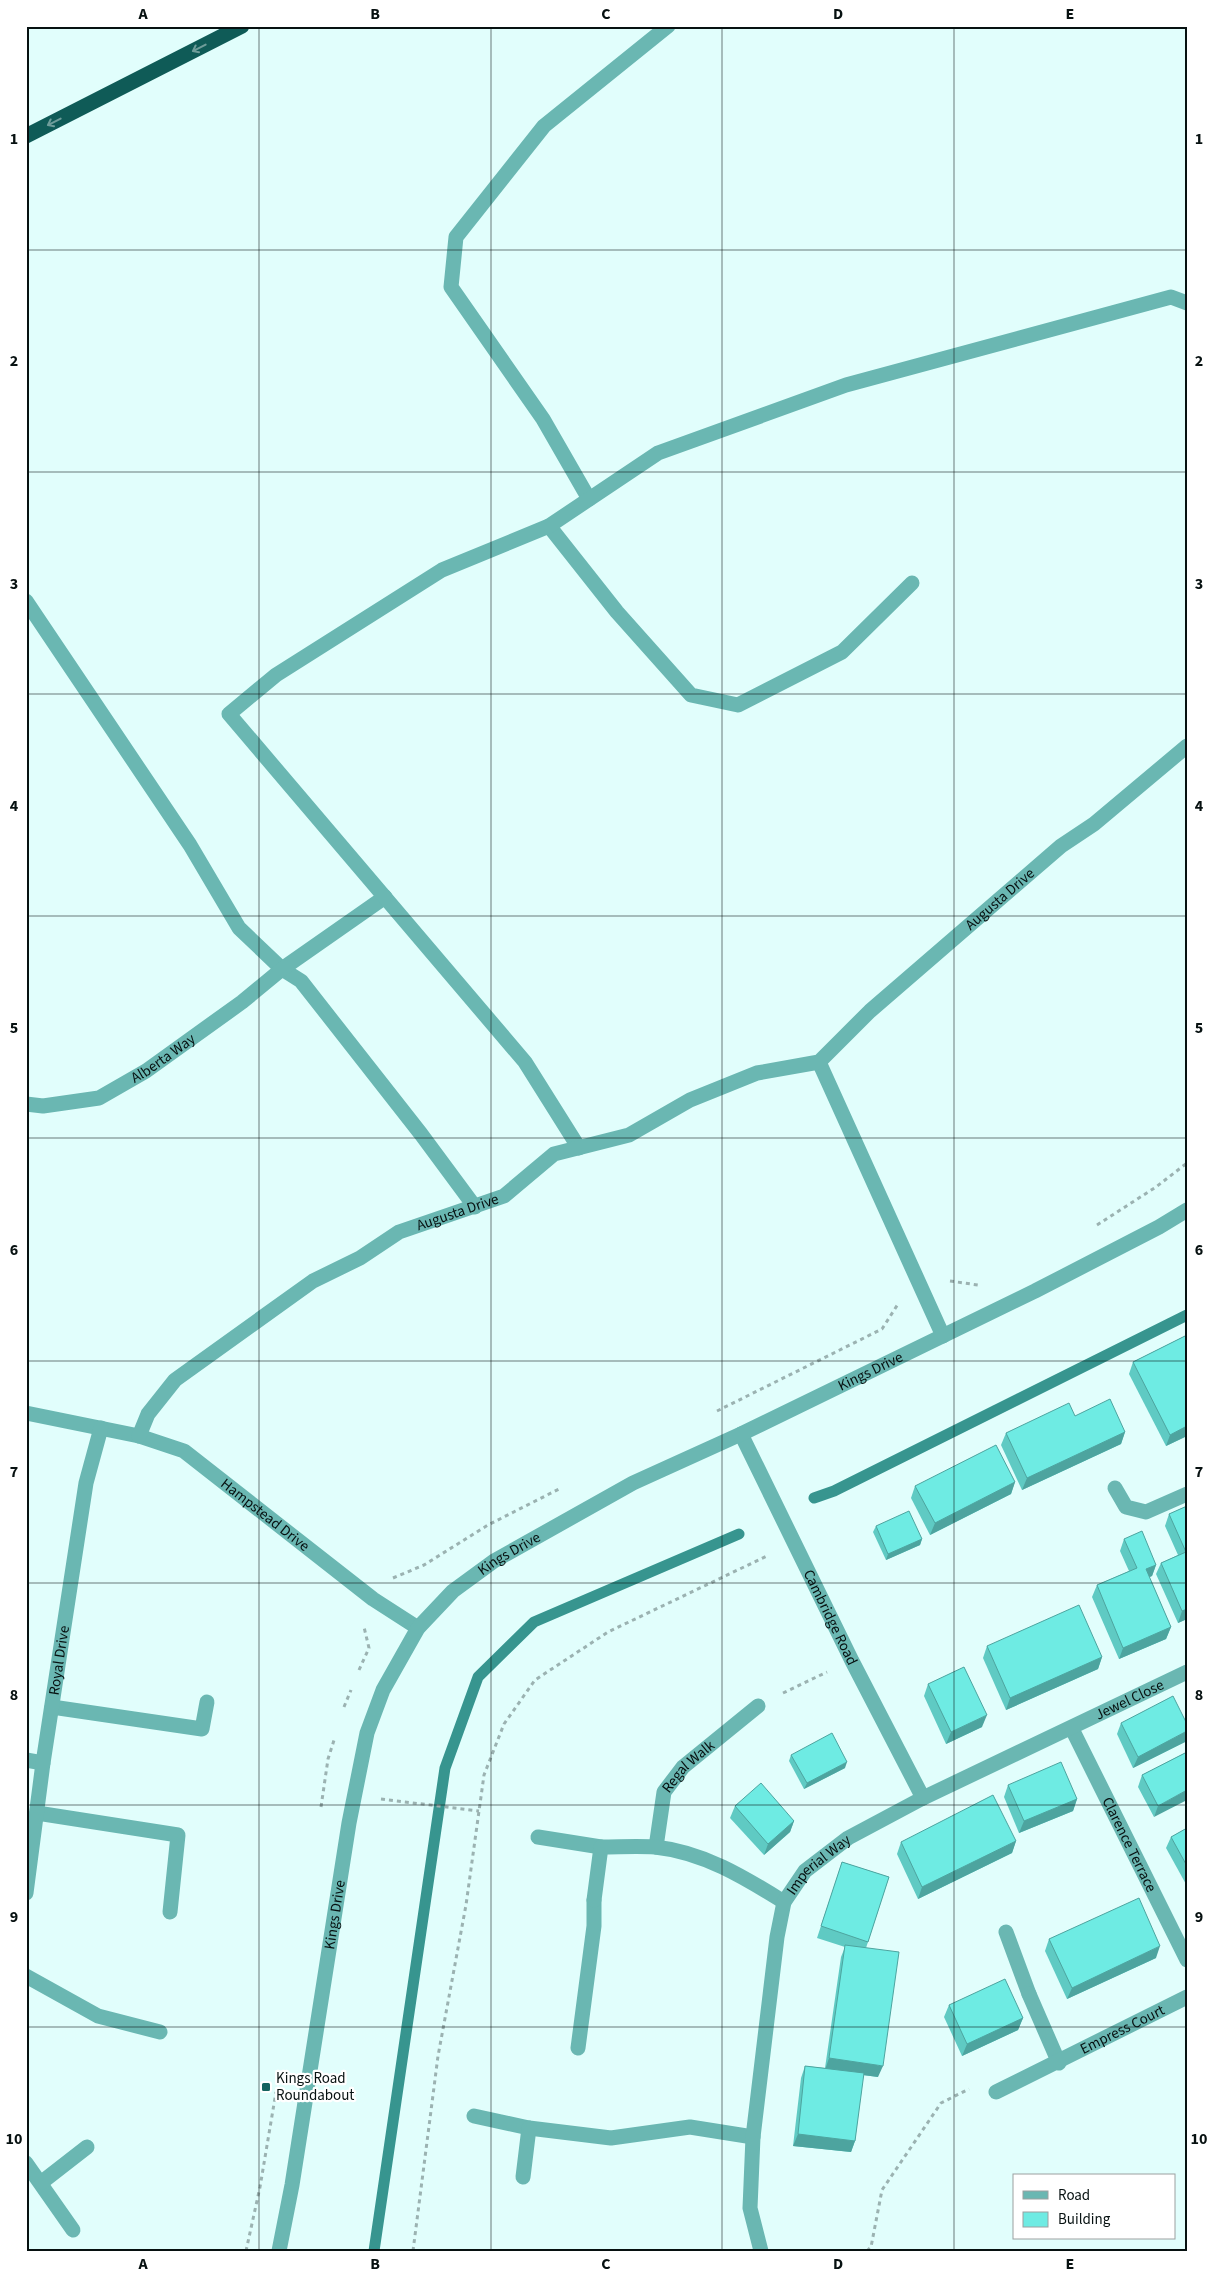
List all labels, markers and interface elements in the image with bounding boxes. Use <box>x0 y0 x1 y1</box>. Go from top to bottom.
text: A <box>137 3 148 25</box>
text: B <box>370 3 380 25</box>
text: C <box>601 3 611 25</box>
text: D <box>833 3 843 25</box>
text: E <box>1066 3 1074 25</box>
one-way arrow <box>192 44 207 53</box>
one-way arrow <box>47 118 62 127</box>
text: 1 <box>10 128 18 150</box>
text: 1 <box>1195 128 1203 150</box>
text: 2 <box>10 350 18 372</box>
text: 2 <box>1195 350 1203 372</box>
text: 3 <box>10 573 18 595</box>
text: 3 <box>1195 573 1203 595</box>
text: 4 <box>10 795 19 817</box>
text: 4 <box>1195 795 1204 817</box>
street label: Augusta Drive <box>961 863 1039 935</box>
text: 5 <box>10 1017 18 1039</box>
text: 5 <box>1195 1017 1203 1039</box>
street label: Alberta Way <box>127 1029 200 1089</box>
street label: Augusta Drive <box>414 1189 502 1236</box>
text: 6 <box>10 1239 18 1261</box>
text: 6 <box>1195 1239 1203 1261</box>
street label: Kings Drive <box>834 1347 907 1396</box>
text: 7 <box>10 1461 18 1483</box>
text: 7 <box>1195 1461 1203 1483</box>
street label: Hampstead Drive <box>216 1474 314 1557</box>
street label: Kings Drive <box>473 1527 544 1581</box>
street label: Cambridge Road <box>798 1566 862 1669</box>
street label: Royal Drive <box>44 1624 75 1697</box>
street label: Jewel Close <box>1092 1674 1168 1725</box>
text: 8 <box>10 1684 18 1706</box>
text: 8 <box>1195 1684 1203 1706</box>
street label: Regal Walk <box>657 1735 720 1797</box>
street label: Clarence Terrace <box>1097 1794 1162 1896</box>
street label: Imperial Way <box>782 1830 855 1899</box>
street label: Kings Drive <box>319 1878 351 1951</box>
text: 9 <box>10 1906 18 1928</box>
text: 9 <box>1195 1906 1203 1928</box>
street label: Empress Court <box>1077 2000 1168 2060</box>
place label: Kings Road Roundabout <box>276 2068 354 2106</box>
marker: Kings Road Roundabout <box>260 2081 272 2093</box>
text: 10 <box>6 2128 22 2150</box>
text: 10 <box>1191 2128 1207 2150</box>
legend <box>1013 2174 1176 2240</box>
text: Road <box>1058 2185 1090 2206</box>
text: Building <box>1058 2209 1111 2230</box>
text: A <box>137 2253 148 2275</box>
text: B <box>370 2253 380 2275</box>
text: C <box>601 2253 611 2275</box>
text: D <box>833 2253 843 2275</box>
text: E <box>1066 2253 1074 2275</box>

